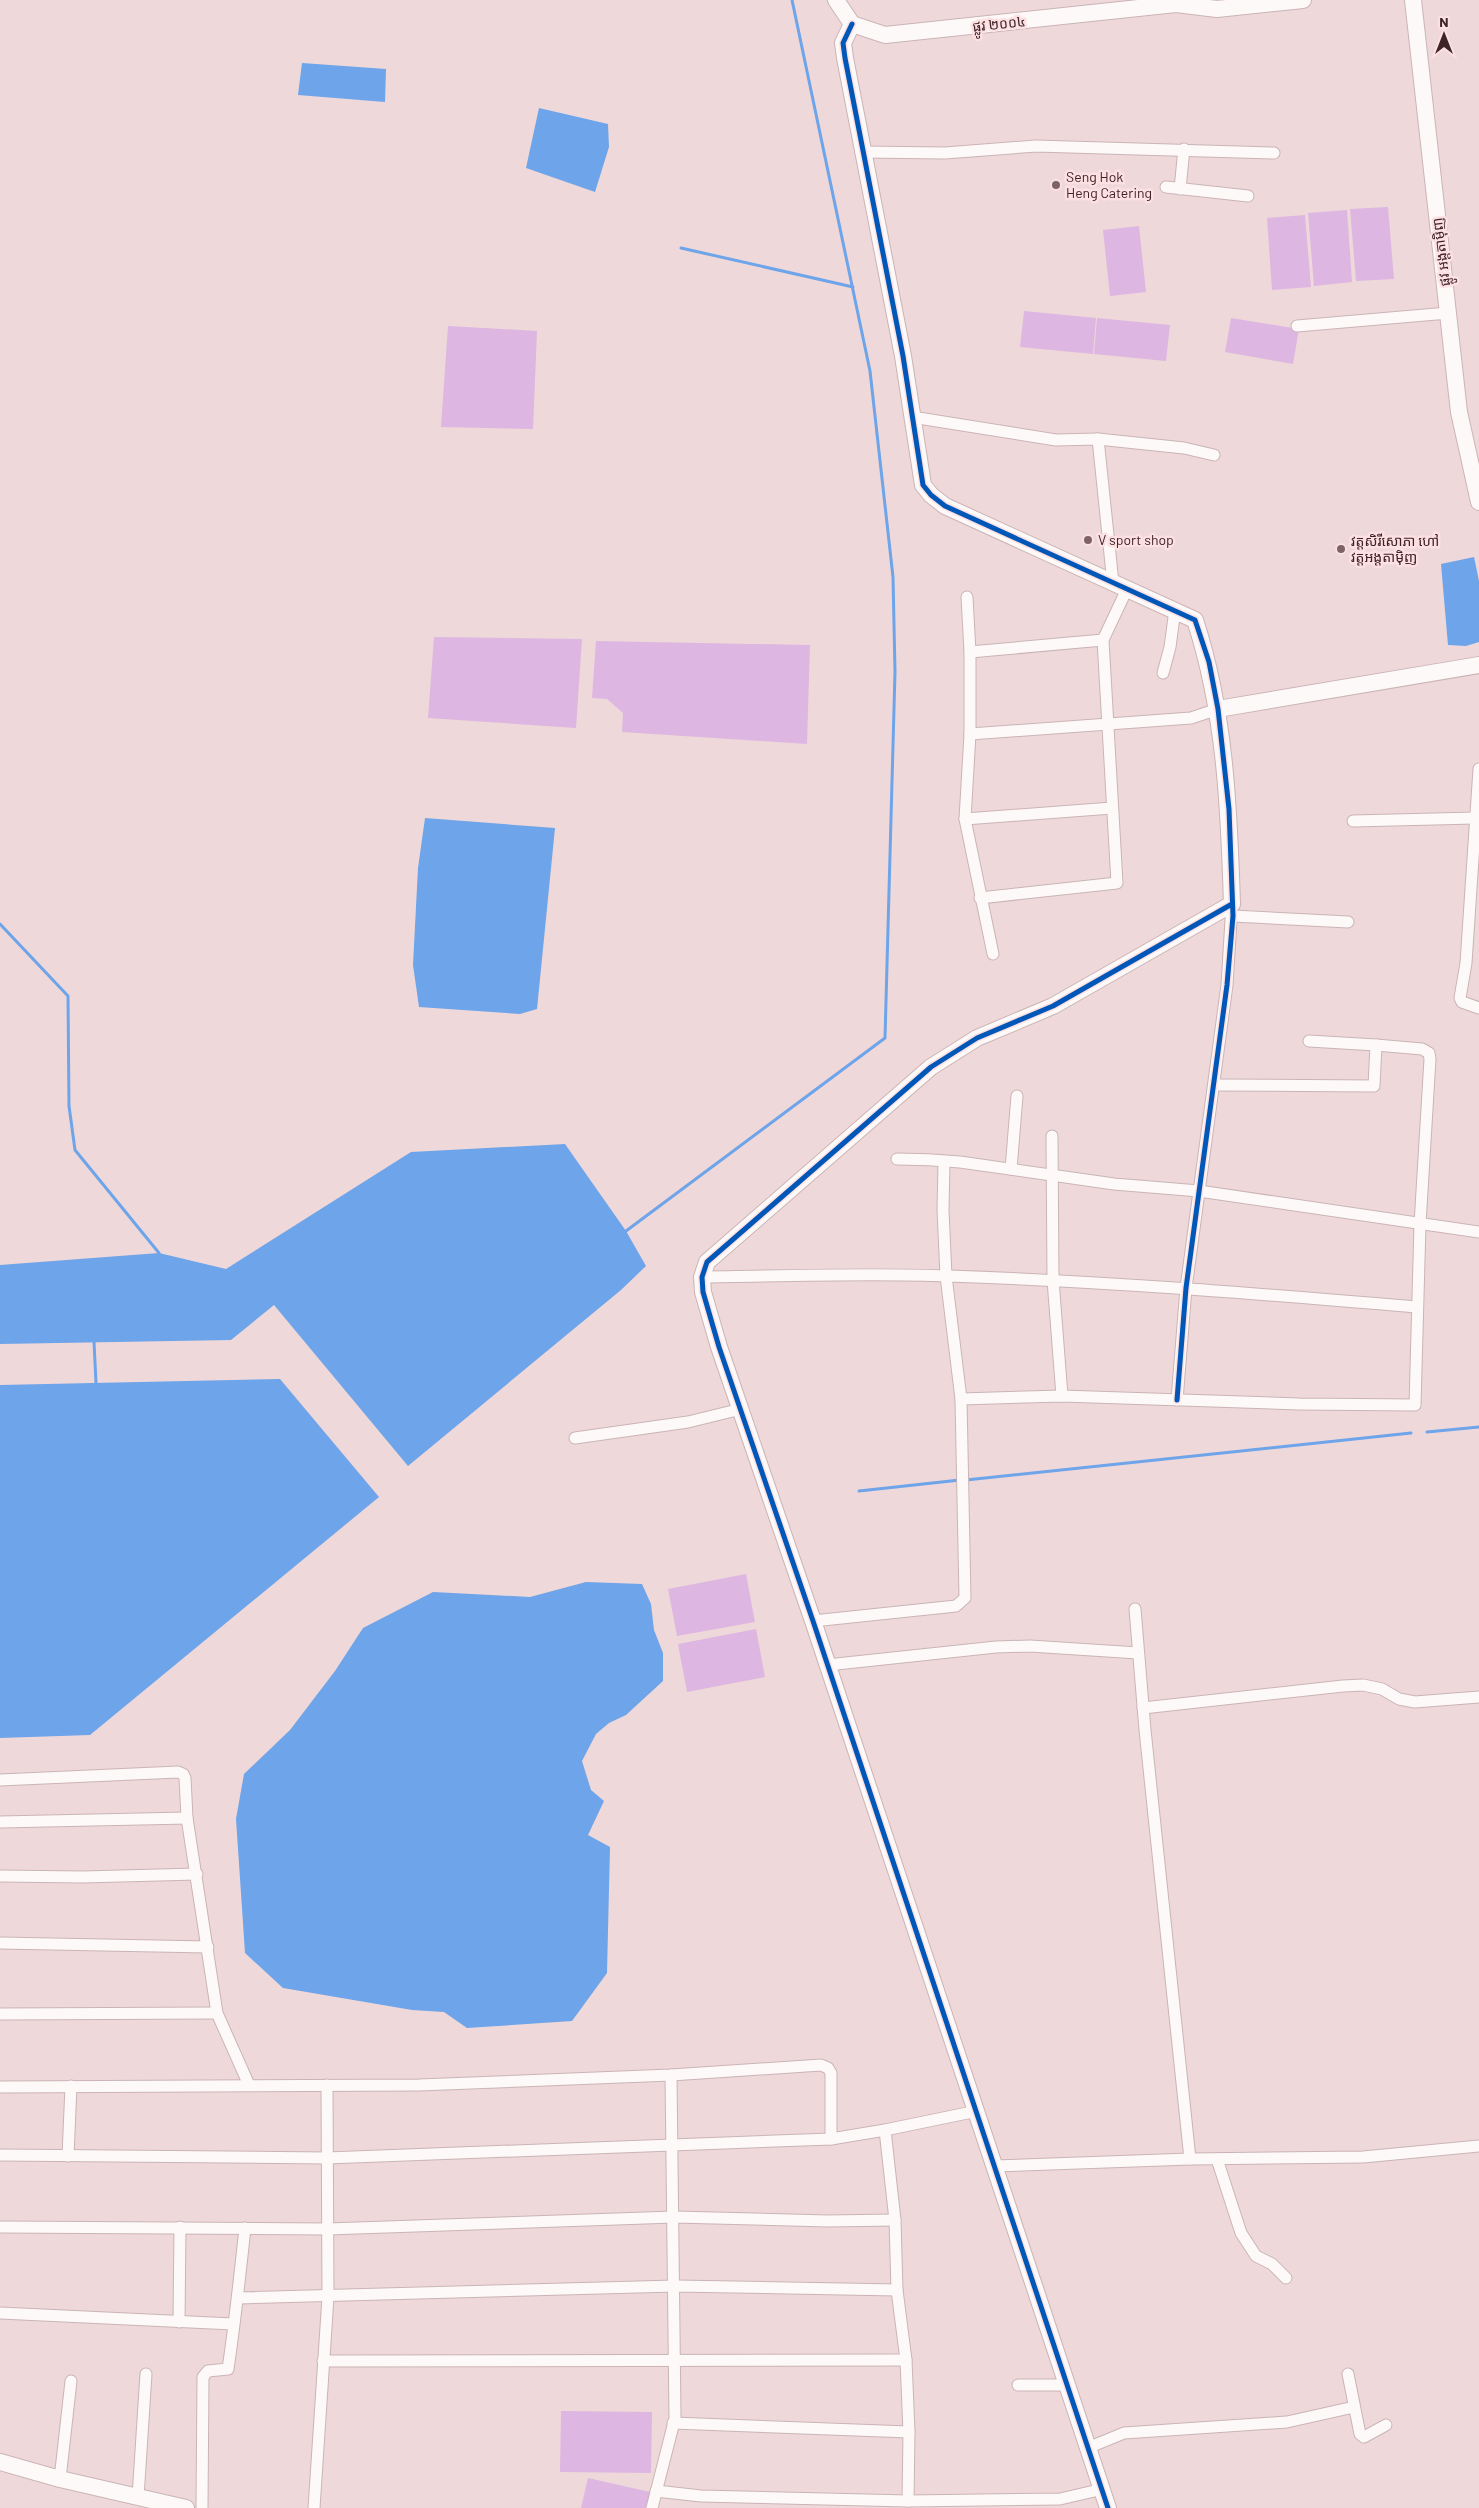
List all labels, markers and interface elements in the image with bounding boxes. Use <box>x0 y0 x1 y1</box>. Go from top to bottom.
north arrow <box>1419 10 1469 60</box>
street label: ផ្លូវ ២០០៤ <box>971 12 1027 39</box>
text: N <box>1439 13 1449 30</box>
place label: Seng Hok Heng Catering <box>1066 168 1152 201</box>
marker: Seng Hok Heng Catering <box>1050 179 1062 191</box>
street label: ផ្លូវ អង្តតាម៉ិញ <box>1428 216 1457 287</box>
place label: V sport shop <box>1098 531 1174 548</box>
place label: វត្តសិរីសោភា ហៅ វត្តអង្តតាម៉ិញ <box>1351 532 1439 566</box>
marker: V sport shop <box>1082 534 1094 546</box>
marker: វត្តសិរីសោភា ហៅ វត្តអង្តតាម៉ិញ <box>1335 543 1347 555</box>

